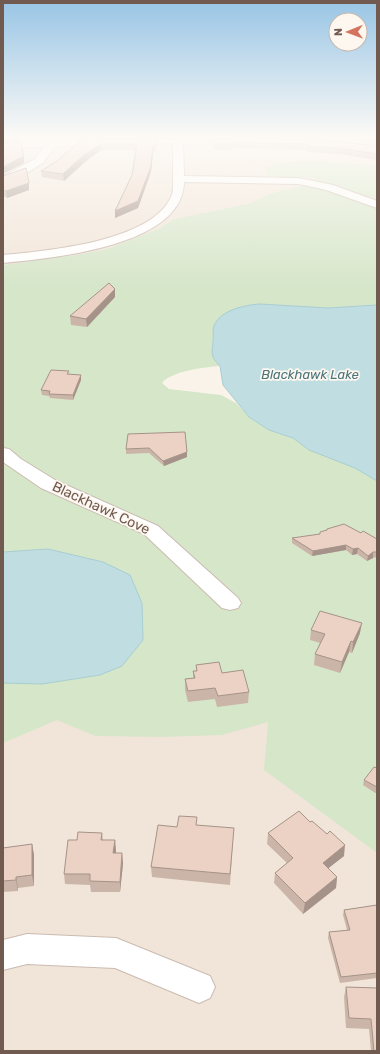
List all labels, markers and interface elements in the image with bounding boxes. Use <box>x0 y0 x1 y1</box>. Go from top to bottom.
north arrow <box>328 12 368 52</box>
text: N <box>332 28 345 36</box>
water label: Blackhawk Lake <box>261 367 359 382</box>
street label: Blackhawk Cove <box>49 478 153 538</box>

